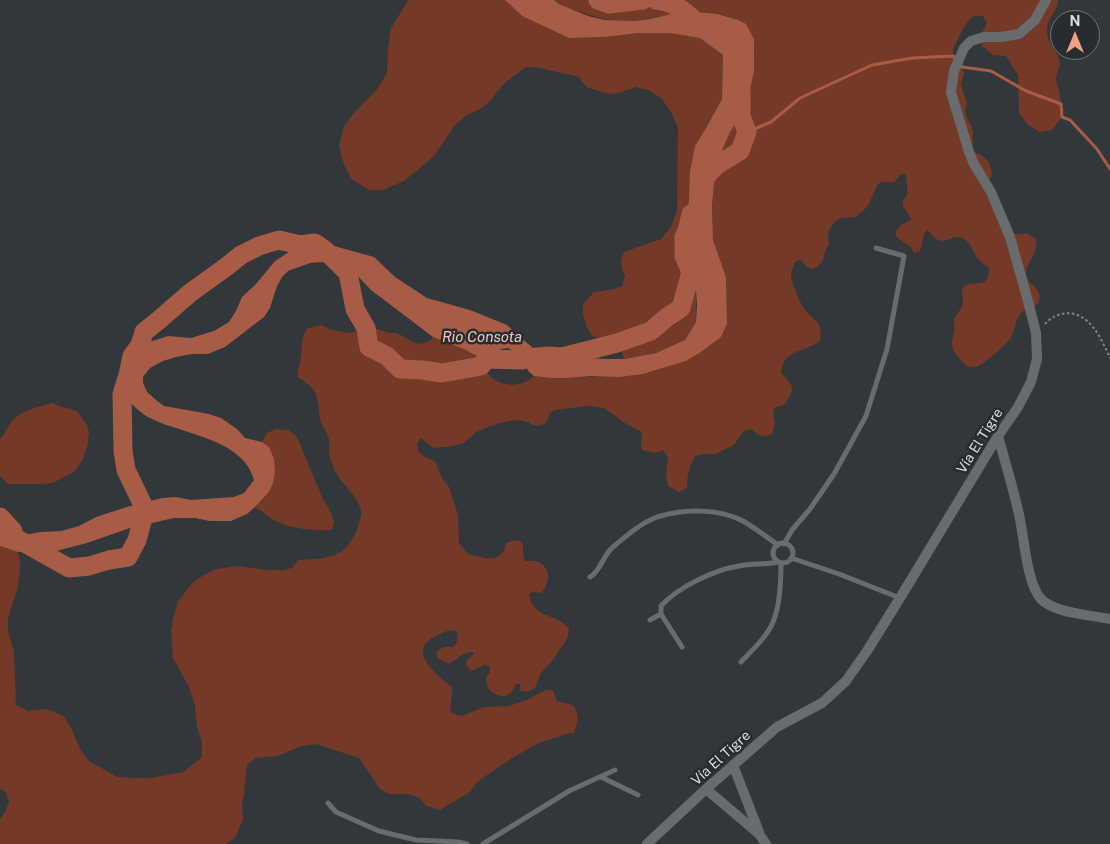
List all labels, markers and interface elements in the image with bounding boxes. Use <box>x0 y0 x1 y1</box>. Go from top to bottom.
north arrow <box>1050 10 1100 60</box>
text: N <box>1070 13 1080 29</box>
water label: Rio Consota <box>442 328 522 346</box>
street label: Vía El Tigre <box>953 405 1007 477</box>
street label: Vía El Tigre <box>688 727 754 789</box>

